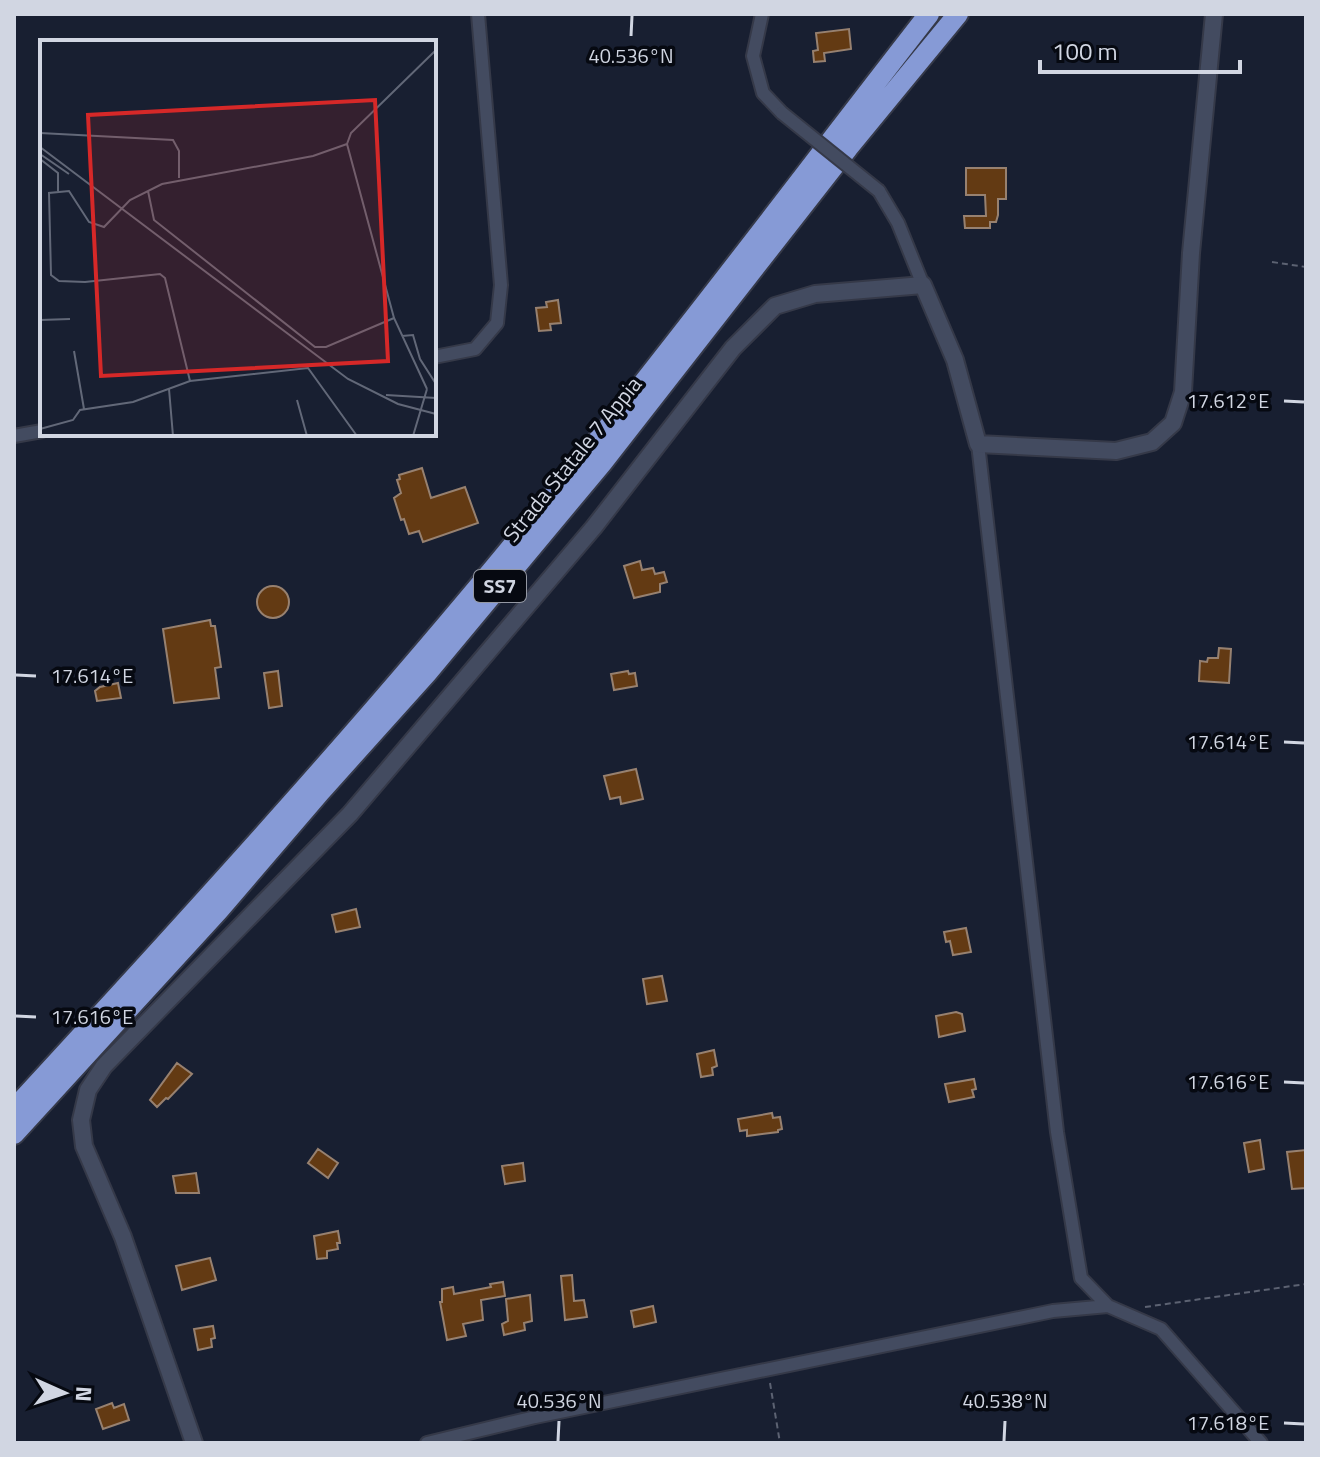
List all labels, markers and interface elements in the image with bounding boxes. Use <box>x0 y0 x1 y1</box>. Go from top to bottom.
scale bar <box>1040 24 1240 74</box>
text: 100 m <box>1052 33 1118 69</box>
inset map <box>40 40 436 436</box>
text: 40.536°N <box>588 40 674 71</box>
street label: Strada Statale 7 Appia <box>494 369 650 549</box>
text: 17.612°E <box>1187 385 1269 416</box>
road number: SS7 <box>474 570 526 602</box>
text: 17.614°E <box>51 660 133 691</box>
text: 17.614°E <box>1187 726 1269 757</box>
text: 17.616°E <box>51 1001 133 1032</box>
text: 17.616°E <box>1187 1066 1269 1097</box>
north arrow <box>24 1353 104 1433</box>
text: 40.536°N <box>516 1385 602 1416</box>
text: 40.538°N <box>962 1385 1048 1416</box>
text: N <box>67 1386 101 1403</box>
text: 17.618°E <box>1187 1407 1269 1438</box>

